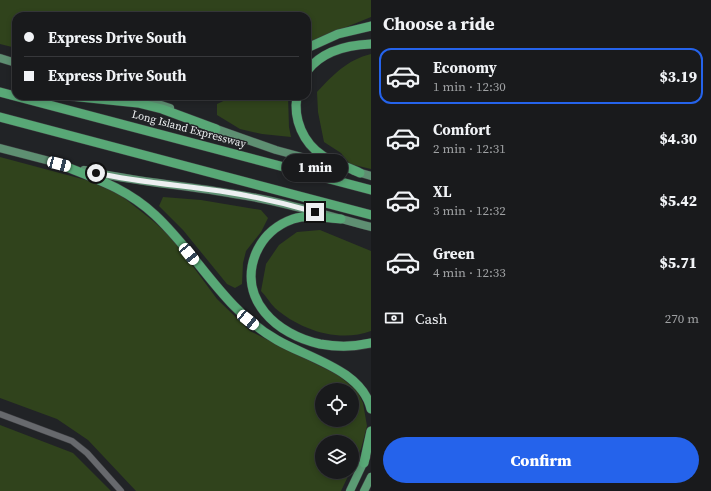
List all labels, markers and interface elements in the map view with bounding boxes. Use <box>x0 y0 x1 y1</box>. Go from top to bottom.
text: Choose a ride <box>383 11 495 36</box>
text: Express Drive South <box>48 27 186 48</box>
text: Economy <box>433 57 497 78</box>
icon: car <box>385 58 421 94</box>
text: Express Drive South <box>48 65 186 86</box>
text: $3.19 <box>659 66 697 87</box>
text: 1 min · 12:30 <box>433 78 506 95</box>
street label: Long Island Expressway <box>130 106 248 152</box>
text: Comfort <box>433 119 491 140</box>
icon: car <box>385 120 421 156</box>
text: $4.30 <box>659 128 697 149</box>
text: 2 min · 12:31 <box>433 140 506 157</box>
callout: 1 min <box>282 154 348 182</box>
car <box>46 155 72 173</box>
text: 1 min <box>298 159 332 176</box>
route start <box>87 164 105 182</box>
text: XL <box>433 181 452 202</box>
icon: car <box>385 182 421 218</box>
text: $5.42 <box>659 190 697 211</box>
text: 3 min · 12:32 <box>433 202 506 219</box>
route end <box>306 203 324 221</box>
car <box>177 241 201 267</box>
text: Green <box>433 243 475 264</box>
icon: car <box>385 244 421 280</box>
text: $5.71 <box>659 252 697 273</box>
text: 4 min · 12:33 <box>433 264 506 281</box>
icon: cash <box>383 307 405 329</box>
car <box>235 308 261 332</box>
text: Cash <box>415 308 447 329</box>
text: 270 m <box>665 310 699 327</box>
map controls <box>315 383 359 479</box>
button: locate <box>315 383 359 427</box>
button: layers <box>315 435 359 479</box>
button: Confirm <box>383 437 699 483</box>

